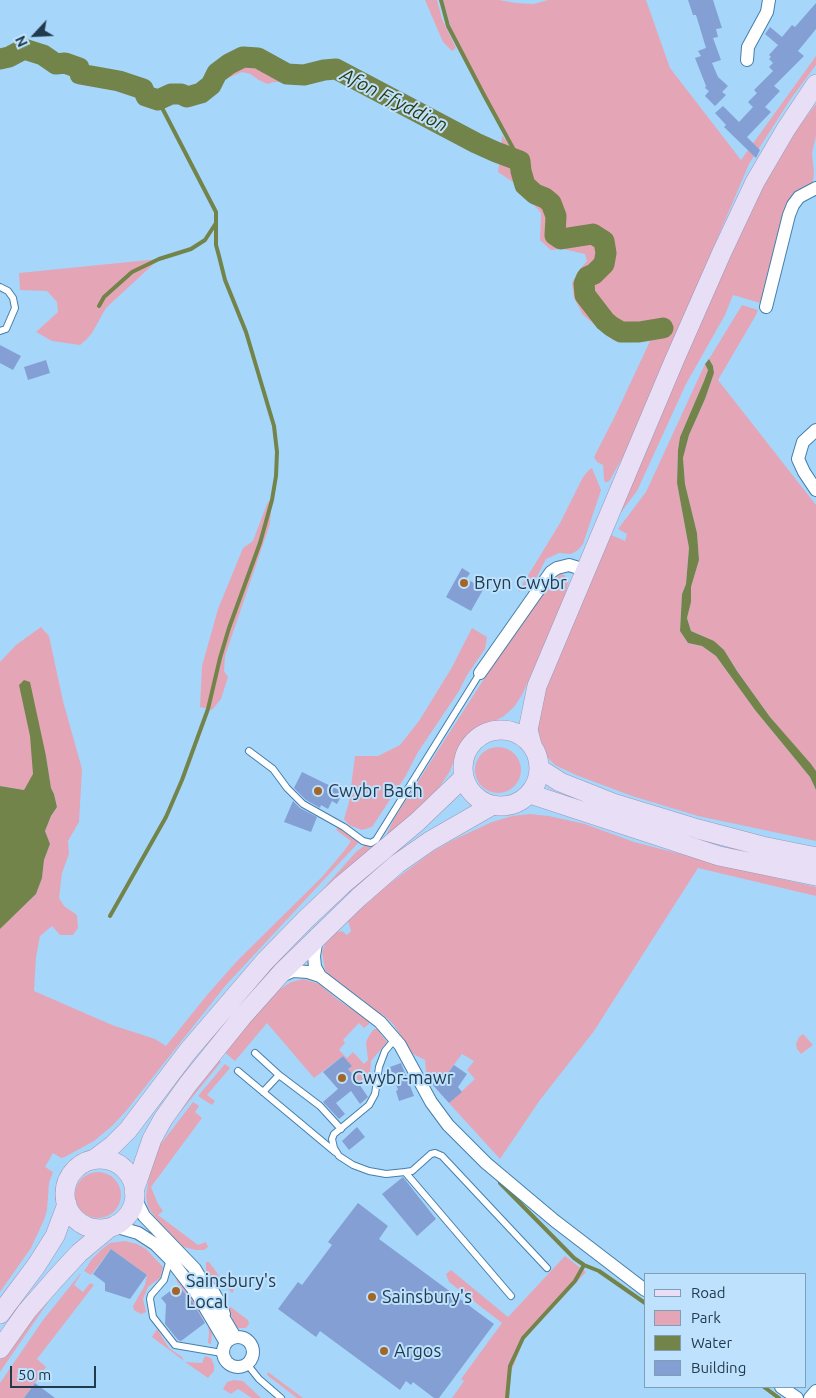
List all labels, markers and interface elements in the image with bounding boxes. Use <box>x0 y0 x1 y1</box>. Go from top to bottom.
north arrow <box>10 10 60 60</box>
text: N <box>12 33 31 49</box>
water label: Afon Ffyddion <box>337 63 451 137</box>
place label: Bryn Cwybr <box>474 572 567 594</box>
marker: Bryn Cwybr <box>458 577 470 589</box>
place label: Cwybr Bach <box>328 780 423 802</box>
marker: Cwybr Bach <box>312 785 324 797</box>
place label: Cwybr-mawr <box>352 1067 454 1089</box>
marker: Cwybr-mawr <box>336 1072 348 1084</box>
place label: Sainsbury's Local <box>186 1270 276 1312</box>
legend <box>644 1273 806 1388</box>
text: Road <box>691 1284 726 1301</box>
marker: Sainsbury's Local <box>170 1285 182 1297</box>
place label: Sainsbury's <box>382 1286 472 1308</box>
marker: Sainsbury's <box>366 1291 378 1303</box>
text: Park <box>691 1309 721 1326</box>
text: Water <box>691 1334 732 1351</box>
place label: Argos <box>394 1340 441 1362</box>
marker: Argos <box>378 1345 390 1357</box>
scale bar <box>12 1356 99 1388</box>
text: Building <box>691 1359 746 1376</box>
text: 50 m <box>18 1366 51 1383</box>

